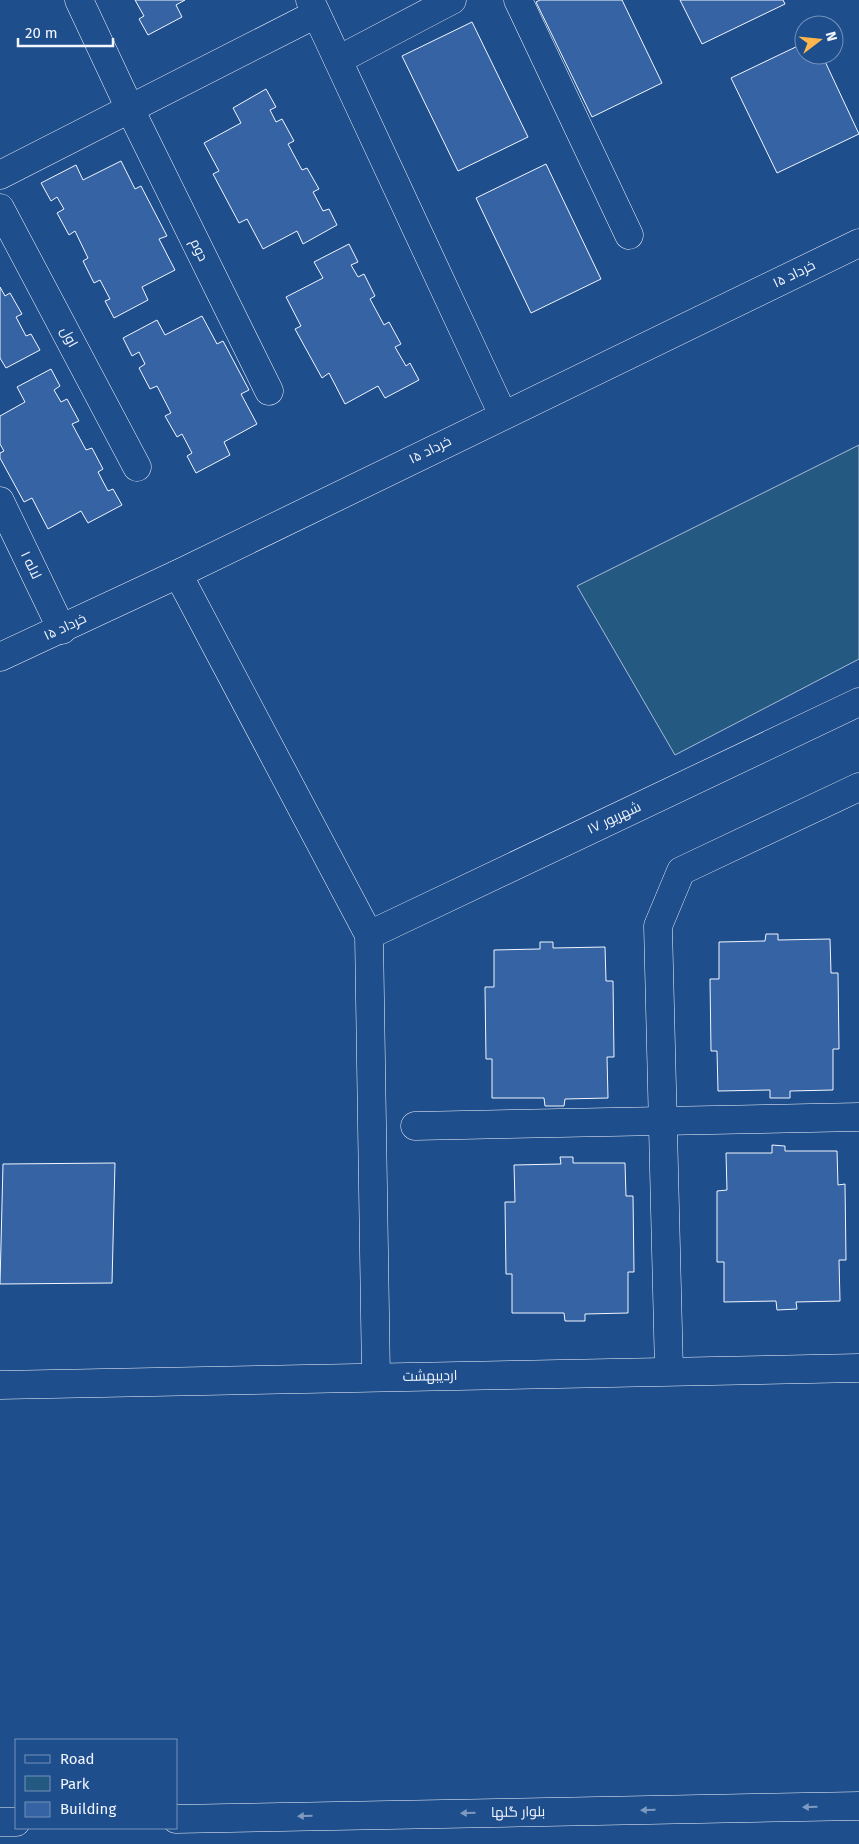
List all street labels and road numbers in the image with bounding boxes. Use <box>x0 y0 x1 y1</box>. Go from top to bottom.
street label: دوم <box>185 236 212 265</box>
street label: ۱۵ خرداد <box>770 257 818 291</box>
street label: اول <box>57 324 81 350</box>
street label: ۱۵ خرداد <box>406 433 454 467</box>
street label: لاله ۱ <box>17 548 45 582</box>
street label: ۱۵ خرداد <box>41 610 89 644</box>
street label: ۱۷ شهریور <box>584 798 644 838</box>
street label: اردیبهشت <box>402 1367 458 1385</box>
street label: بلوار گلها <box>491 1803 545 1821</box>

